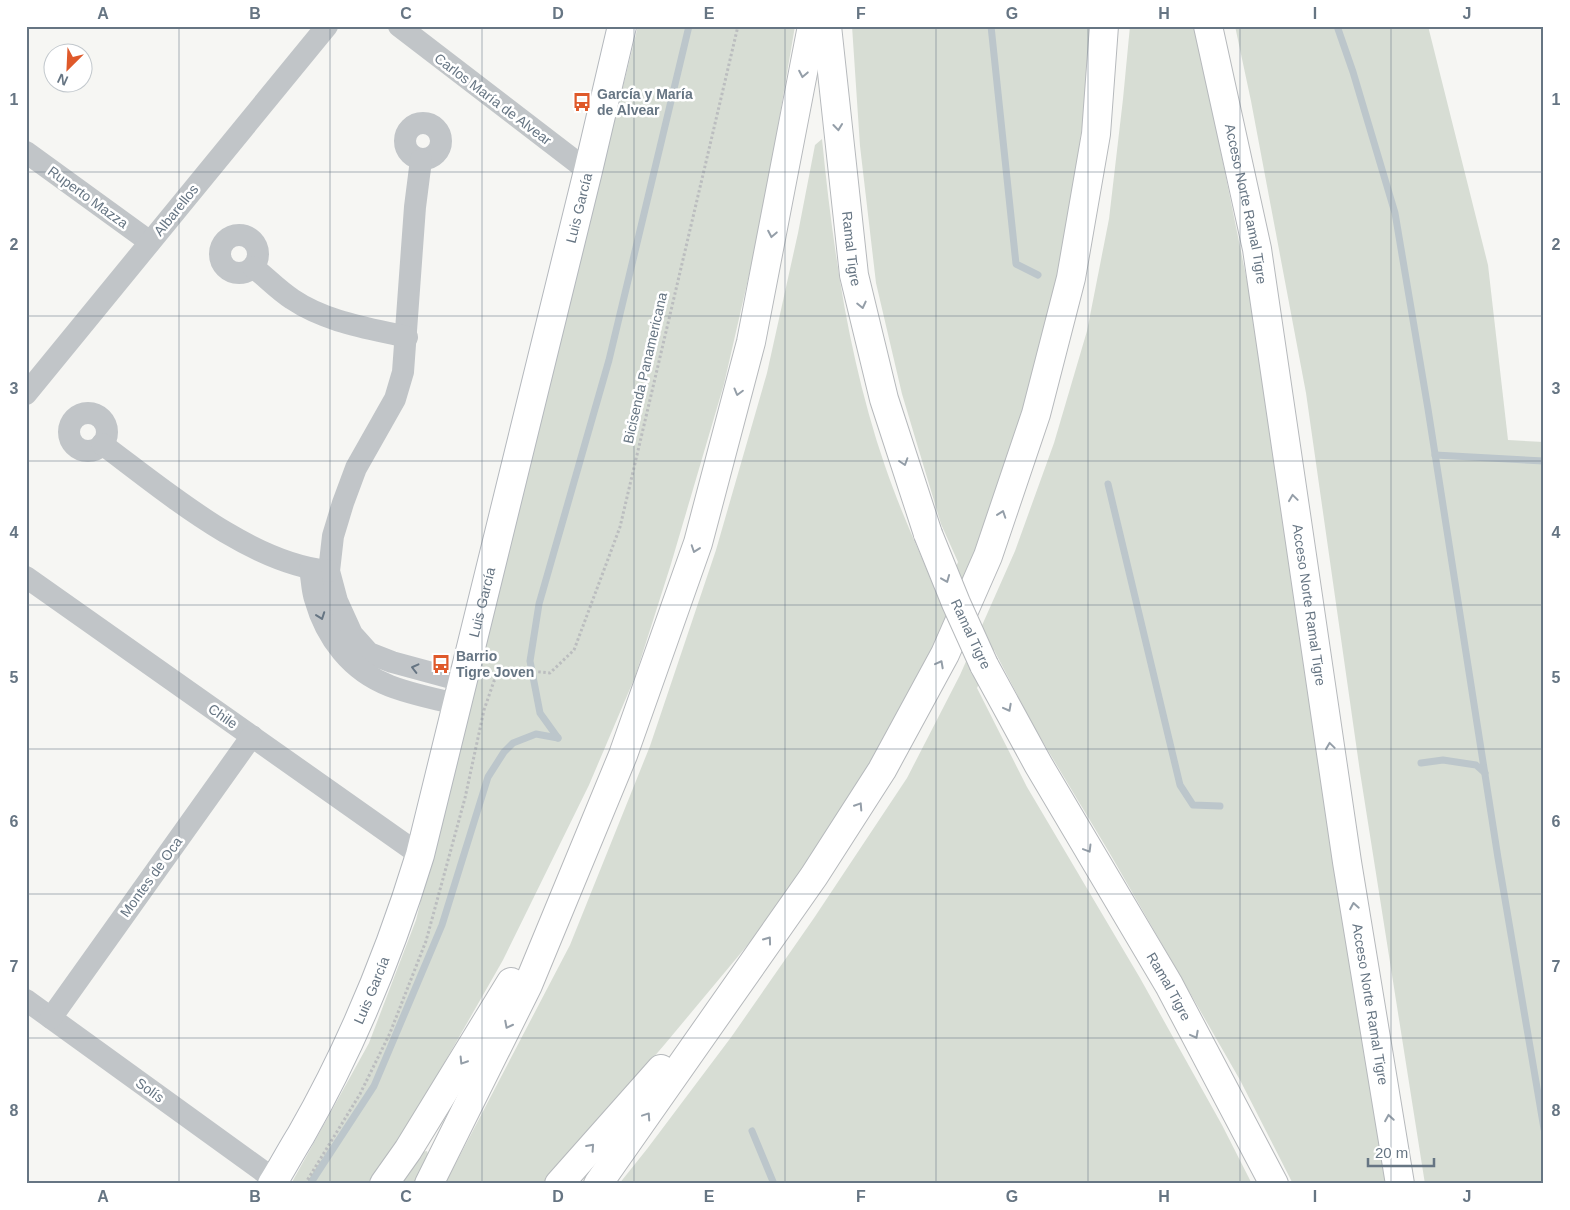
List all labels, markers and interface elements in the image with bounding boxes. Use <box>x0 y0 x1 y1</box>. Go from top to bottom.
text: A <box>97 5 109 22</box>
text: B <box>249 5 261 22</box>
text: C <box>400 5 412 22</box>
text: D <box>552 5 564 22</box>
text: E <box>704 5 715 22</box>
text: F <box>856 5 866 22</box>
text: G <box>1006 5 1018 22</box>
text: H <box>1158 5 1170 22</box>
text: I <box>1313 5 1317 22</box>
text: J <box>1463 5 1471 22</box>
north arrow <box>42 42 92 92</box>
street label: Carlos María de Alvear <box>431 50 555 148</box>
one-way arrow <box>798 70 808 79</box>
text: N <box>55 71 71 89</box>
place label: García y María de Alvear <box>597 86 693 118</box>
text: 1 <box>10 91 19 108</box>
bus stop icon: García y María de Alvear <box>571 91 593 113</box>
text: 1 <box>1552 91 1561 108</box>
street label: Acceso Norte Ramal Tigre <box>1222 122 1270 285</box>
one-way arrow <box>832 123 843 131</box>
street label: Ruperto Mazza <box>45 163 131 231</box>
street label: Luis García <box>563 171 595 245</box>
street label: Albarellos <box>150 181 202 239</box>
street label: Ramal Tigre <box>839 210 864 288</box>
one-way arrow <box>768 229 778 238</box>
text: 2 <box>10 236 19 253</box>
text: 2 <box>1552 236 1561 253</box>
street label: Bicisenda Panamericana <box>620 291 670 445</box>
one-way arrow <box>856 301 866 309</box>
text: 3 <box>10 380 19 397</box>
text: 3 <box>1552 380 1561 397</box>
one-way arrow <box>733 388 744 397</box>
one-way arrow <box>899 457 909 465</box>
one-way arrow <box>1289 494 1299 503</box>
one-way arrow <box>996 511 1006 519</box>
street label: Acceso Norte Ramal Tigre <box>1289 523 1329 687</box>
text: 4 <box>10 524 19 541</box>
text: 4 <box>1552 524 1561 541</box>
one-way arrow <box>691 545 701 553</box>
street label: Luis García <box>466 565 498 639</box>
one-way arrow <box>940 574 950 583</box>
street label: Ramal Tigre <box>948 596 994 672</box>
one-way arrow <box>315 612 325 620</box>
place label: Barrio Tigre Joven <box>456 648 534 680</box>
bus stop icon: Barrio Tigre Joven <box>430 653 452 675</box>
one-way arrow <box>934 661 944 670</box>
one-way arrow <box>412 664 420 674</box>
text: 5 <box>10 669 19 686</box>
text: 5 <box>1552 669 1561 686</box>
street label: Chile <box>205 700 241 732</box>
one-way arrow <box>1001 703 1011 712</box>
one-way arrow <box>1325 741 1335 750</box>
one-way arrow <box>853 802 863 811</box>
text: 6 <box>10 813 19 830</box>
text: 6 <box>1552 813 1561 830</box>
street label: Montes de Oca <box>117 834 185 920</box>
one-way arrow <box>1082 843 1092 852</box>
one-way arrow <box>1350 902 1360 911</box>
street label: Acceso Norte Ramal Tigre <box>1349 922 1392 1086</box>
one-way arrow <box>762 936 771 946</box>
street label: Ramal Tigre <box>1144 950 1194 1024</box>
street label: Luis García <box>350 954 392 1027</box>
text: 7 <box>10 958 19 975</box>
text: 7 <box>1552 958 1561 975</box>
one-way arrow <box>504 1020 514 1029</box>
one-way arrow <box>1189 1030 1199 1039</box>
one-way arrow <box>460 1055 469 1064</box>
street label: Solís <box>133 1074 167 1106</box>
text: 8 <box>10 1102 19 1119</box>
text: 8 <box>1552 1102 1561 1119</box>
one-way arrow <box>641 1112 650 1121</box>
one-way arrow <box>1385 1114 1395 1123</box>
scale bar <box>1368 1135 1434 1167</box>
one-way arrow <box>585 1144 594 1153</box>
text: 20 m <box>1375 1144 1408 1161</box>
text: A <box>97 1188 109 1205</box>
text: B <box>249 1188 261 1205</box>
text: C <box>400 1188 412 1205</box>
text: D <box>552 1188 564 1205</box>
text: E <box>704 1188 715 1205</box>
text: F <box>856 1188 866 1205</box>
text: G <box>1006 1188 1018 1205</box>
text: H <box>1158 1188 1170 1205</box>
text: I <box>1313 1188 1317 1205</box>
text: J <box>1463 1188 1471 1205</box>

